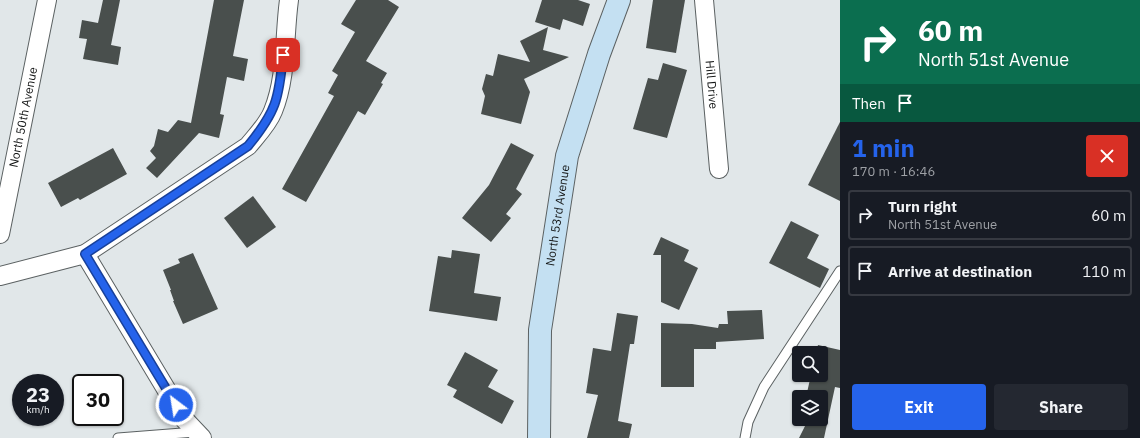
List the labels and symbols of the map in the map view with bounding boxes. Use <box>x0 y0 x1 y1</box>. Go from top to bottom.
pin <box>266 38 300 72</box>
street label: Hill Drive <box>702 60 722 110</box>
street label: North 50th Avenue <box>6 65 40 169</box>
street label: North 53rd Avenue <box>542 163 573 267</box>
speed limit sign: 30 <box>72 374 124 426</box>
position arrow <box>155 384 197 426</box>

